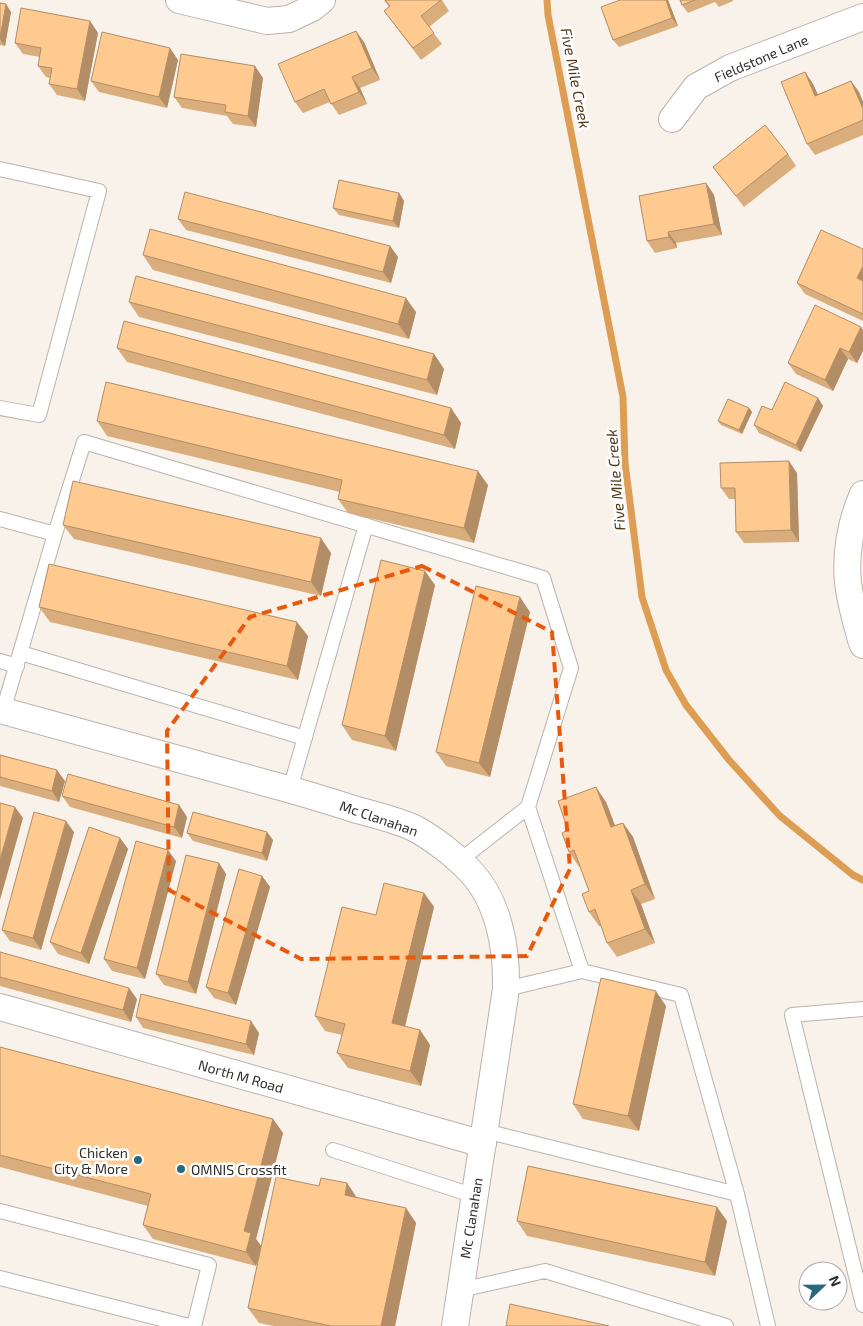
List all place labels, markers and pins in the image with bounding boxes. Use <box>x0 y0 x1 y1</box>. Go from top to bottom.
place label: Chicken City & More <box>54 1144 128 1177</box>
marker: Chicken City & More <box>132 1154 144 1166</box>
place label: OMNIS Crossfit <box>191 1161 287 1178</box>
marker: OMNIS Crossfit <box>175 1163 187 1175</box>

